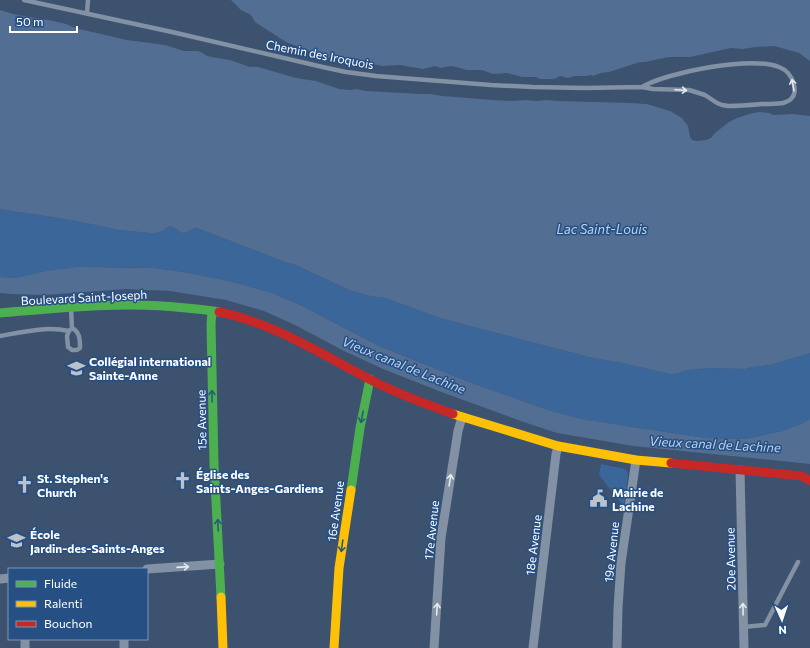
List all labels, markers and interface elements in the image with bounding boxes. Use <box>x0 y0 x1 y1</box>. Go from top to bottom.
scale bar <box>10 8 77 34</box>
text: 50 m <box>16 14 44 28</box>
street label: Chemin des Iroquois <box>265 37 375 71</box>
one-way arrow <box>789 79 797 92</box>
one-way arrow <box>674 86 687 93</box>
water label: Lac Saint-Louis <box>557 221 648 237</box>
street label: Boulevard Saint-Joseph <box>20 287 148 308</box>
water label: Vieux canal de Lachine <box>340 333 468 397</box>
place label: Collégial international Sainte-Anne <box>89 354 211 382</box>
school or university icon: Collégial international Sainte-Anne <box>66 358 86 378</box>
street label: 15e Avenue <box>193 390 209 450</box>
one-way arrow <box>208 390 216 403</box>
one-way arrow <box>357 410 365 423</box>
water label: Vieux canal de Lachine <box>649 433 781 455</box>
place label: Église des Saints-Anges-Gardiens <box>196 467 324 495</box>
place label: St. Stephen's Church <box>37 471 109 499</box>
church icon: Église des Saints-Anges-Gardiens <box>173 471 193 491</box>
one-way arrow <box>446 474 454 487</box>
church icon: St. Stephen's Church <box>14 475 34 495</box>
street label: 16e Avenue <box>324 480 346 542</box>
place label: Mairie de Lachine <box>612 485 663 513</box>
public building icon: Mairie de Lachine <box>589 489 609 509</box>
street label: 17e Avenue <box>421 500 441 560</box>
street label: 18e Avenue <box>522 514 544 576</box>
one-way arrow <box>214 519 221 532</box>
street label: 19e Avenue <box>601 521 621 583</box>
place label: École Jardin-des-Saints-Anges <box>30 527 165 556</box>
street label: 20e Avenue <box>722 527 738 591</box>
school or university icon: École Jardin-des-Saints-Anges <box>7 531 27 551</box>
one-way arrow <box>338 539 346 552</box>
one-way arrow <box>176 563 189 570</box>
legend <box>8 568 148 640</box>
text: Fluide <box>44 576 77 590</box>
text: Ralenti <box>44 596 83 610</box>
north arrow <box>762 600 802 640</box>
one-way arrow <box>433 603 440 616</box>
one-way arrow <box>739 603 747 616</box>
text: Bouchon <box>44 616 92 630</box>
text: N <box>778 624 787 637</box>

